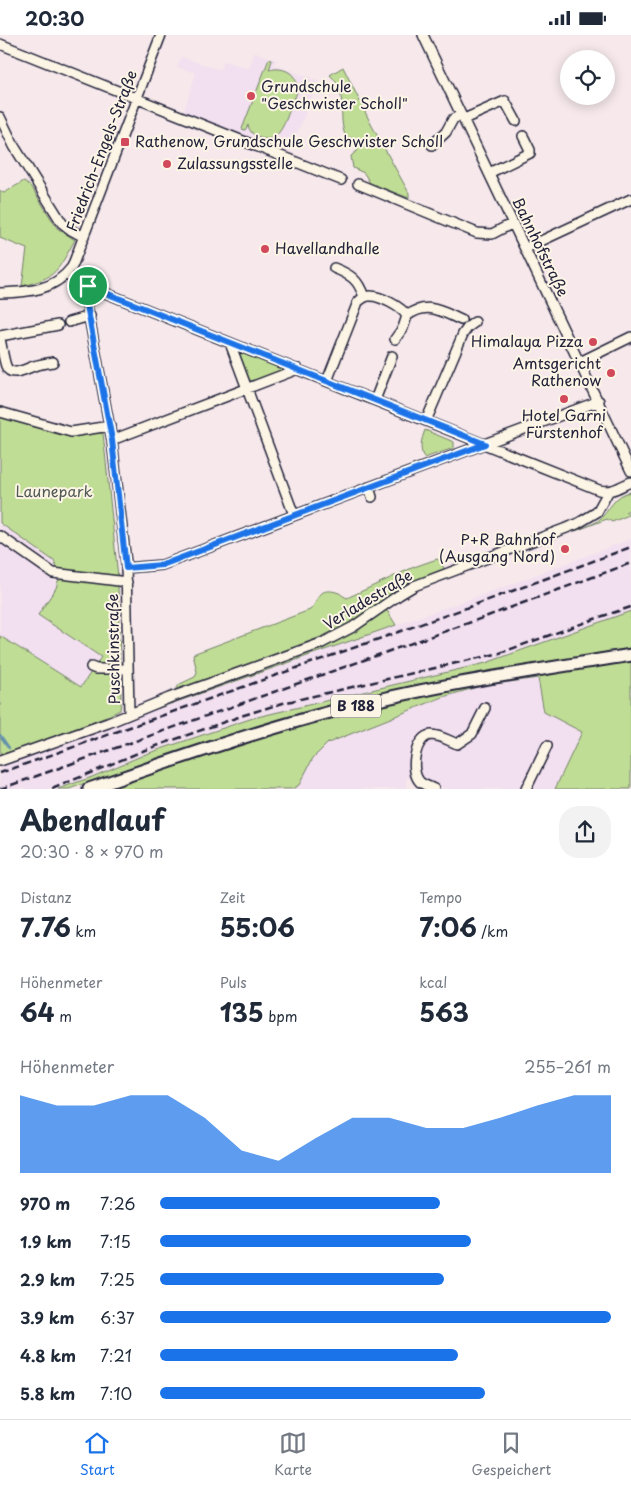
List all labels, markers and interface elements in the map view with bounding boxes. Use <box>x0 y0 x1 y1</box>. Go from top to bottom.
text: 20:30 <box>25 4 84 32</box>
map controls <box>560 50 615 105</box>
button: locate <box>560 50 615 105</box>
street label: Friedrich-Engels-Straße <box>59 66 142 235</box>
place label: Grundschule "Geschwister Scholl" <box>261 74 408 114</box>
marker: Grundschule "Geschwister Scholl" <box>245 90 257 102</box>
place label: Rathenow, Grundschule Geschwister Scholl <box>135 129 443 152</box>
marker: Rathenow, Grundschule Geschwister Scholl <box>119 136 131 148</box>
place label: Zulassungsstelle <box>177 151 293 174</box>
marker: Zulassungsstelle <box>161 158 173 170</box>
street label: Bahnhofstraße <box>507 193 575 300</box>
place label: Havellandhalle <box>275 236 380 259</box>
marker: Havellandhalle <box>259 243 271 255</box>
pin <box>67 265 109 307</box>
icon: arrive <box>74 272 102 300</box>
place label: Himalaya Pizza <box>471 329 584 352</box>
marker: Himalaya Pizza <box>587 336 599 348</box>
place label: Amtsgericht Rathenow <box>513 351 601 391</box>
marker: Amtsgericht Rathenow <box>605 367 617 379</box>
marker: Hotel Garni Fürstenhof <box>558 393 570 405</box>
place label: Hotel Garni Fürstenhof <box>522 403 606 443</box>
park label: Launepark <box>15 479 93 502</box>
place label: P+R Bahnhof (Ausgang Nord) <box>439 527 556 567</box>
marker: P+R Bahnhof (Ausgang Nord) <box>559 543 571 555</box>
street label: Verladestraße <box>318 563 416 634</box>
street label: Puschkinstraße <box>100 593 125 705</box>
road number: B 188 <box>331 694 381 717</box>
text: Abendlauf <box>20 798 165 841</box>
button: share <box>559 806 611 858</box>
text: 20:30 · 8 × 970 m <box>20 839 164 863</box>
text: Distanz <box>20 887 71 908</box>
text: Zeit <box>220 887 245 908</box>
text: Tempo <box>419 887 462 908</box>
text: 7.76 <box>20 908 71 946</box>
text: 55:06 <box>220 908 295 946</box>
text: 7:06 <box>419 908 477 946</box>
text: km <box>71 921 96 942</box>
text: /km <box>477 921 508 942</box>
text: Höhenmeter <box>20 972 103 993</box>
text: Puls <box>220 972 247 993</box>
text: kcal <box>419 972 447 993</box>
text: 64 <box>20 993 55 1031</box>
text: 135 <box>220 993 264 1031</box>
text: 563 <box>419 993 469 1031</box>
text: m <box>55 1006 72 1027</box>
text: bpm <box>264 1006 297 1027</box>
text: Höhenmeter <box>20 1054 114 1078</box>
text: 255–261 m <box>524 1054 611 1078</box>
text: 970 m <box>20 1191 70 1215</box>
text: 7:26 <box>100 1191 135 1215</box>
text: 1.9 km <box>20 1229 72 1253</box>
text: 7:15 <box>100 1229 131 1253</box>
text: 2.9 km <box>20 1267 75 1291</box>
text: 7:25 <box>100 1267 135 1291</box>
text: 3.9 km <box>20 1305 75 1329</box>
text: 6:37 <box>100 1305 135 1329</box>
text: 4.8 km <box>20 1343 76 1367</box>
text: 7:21 <box>100 1343 132 1367</box>
text: 5.8 km <box>20 1381 75 1405</box>
text: 7:10 <box>100 1381 132 1405</box>
tab: Start <box>80 1429 115 1480</box>
tab: Karte <box>274 1429 312 1480</box>
tab: Gespeichert <box>472 1429 551 1480</box>

